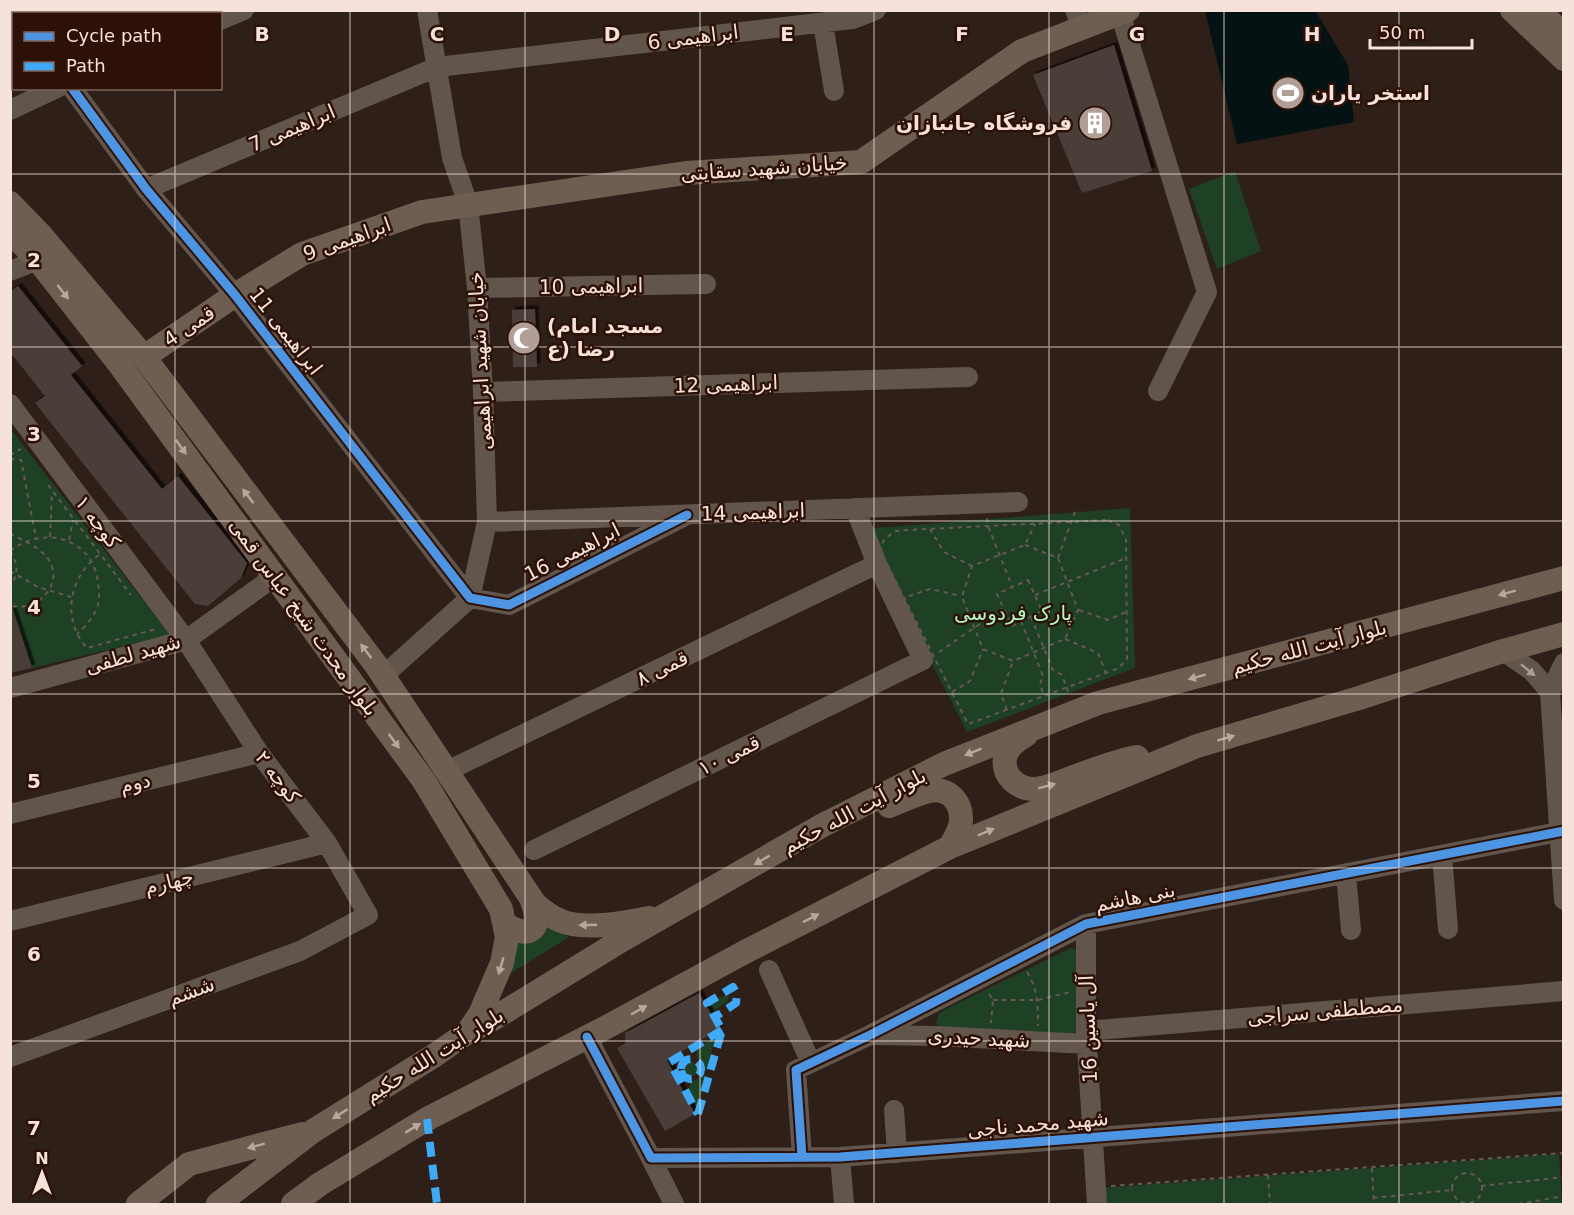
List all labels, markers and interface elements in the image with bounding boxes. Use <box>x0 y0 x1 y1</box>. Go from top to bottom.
legend <box>12 12 222 90</box>
scale bar <box>1370 12 1472 50</box>
street label: ابراهیمی 6 <box>646 20 740 54</box>
text: B <box>254 22 270 46</box>
text: C <box>430 22 444 46</box>
text: D <box>604 22 620 46</box>
text: E <box>780 22 794 46</box>
text: F <box>955 22 969 46</box>
text: G <box>1129 22 1145 46</box>
text: H <box>1304 22 1320 46</box>
text: 50 m <box>1379 22 1425 43</box>
text: Cycle path <box>66 25 162 46</box>
text: Path <box>66 55 106 76</box>
sports icon: استخر یاران <box>1270 75 1306 111</box>
place label: استخر یاران <box>1311 81 1430 105</box>
street label: ابراهیمی 7 <box>245 99 339 157</box>
building icon: فروشگاه جانبازان <box>1077 105 1113 141</box>
place label: فروشگاه جانبازان <box>896 111 1072 135</box>
street label: خیابان شهید سقایتی <box>680 150 848 186</box>
street label: ابراهیمی 9 <box>300 212 394 266</box>
text: 2 <box>27 248 41 272</box>
street label: خیابان شهید ابراهیمی <box>463 271 497 451</box>
street label: ابراهیمی 10 <box>539 273 643 299</box>
street label: ابراهیمی 11 <box>244 283 328 379</box>
one-way arrow <box>56 284 69 300</box>
street label: قمی 4 <box>159 300 219 352</box>
place label: (مسجد امام رضا (ع <box>547 314 663 361</box>
mosque icon: (مسجد امام رضا (ع <box>506 320 542 356</box>
street label: ابراهیمی 12 <box>673 370 779 398</box>
text: 3 <box>27 422 41 446</box>
one-way arrow <box>175 439 187 455</box>
one-way arrow <box>243 488 255 503</box>
street label: کوچه ۱ <box>70 491 126 554</box>
street label: ابراهیمی 14 <box>700 498 806 526</box>
street label: بلوار محدث شیخ عباس قمی <box>224 514 384 720</box>
street label: ابراهیمی 16 <box>520 518 624 586</box>
one-way arrow <box>1498 589 1516 599</box>
text: 4 <box>27 595 41 619</box>
park label: پارک فردوسی <box>954 601 1072 626</box>
street label: بلوار آیت الله حکیم <box>1229 614 1389 679</box>
street label: شهید لطفی <box>83 629 183 679</box>
one-way arrow <box>360 644 372 660</box>
street label: قمی ۸ <box>632 645 692 691</box>
one-way arrow <box>1521 663 1536 675</box>
one-way arrow <box>1188 673 1206 682</box>
street label: قمی ۱۰ <box>694 730 764 780</box>
one-way arrow <box>388 732 400 748</box>
one-way arrow <box>1217 733 1235 742</box>
street label: کوچه ۲ <box>250 746 306 809</box>
one-way arrow <box>963 747 981 757</box>
street label: بلوار آیت الله حکیم <box>778 762 930 859</box>
street label: دوم <box>117 768 153 798</box>
text: 5 <box>27 769 41 793</box>
one-way arrow <box>1038 781 1056 790</box>
one-way arrow <box>977 827 995 837</box>
one-way arrow <box>753 855 770 865</box>
street label: چهارم <box>142 864 196 900</box>
street label: بنی هاشم <box>1093 877 1177 917</box>
one-way arrow <box>802 914 820 924</box>
one-way arrow <box>578 920 597 930</box>
text: 6 <box>27 942 41 966</box>
one-way arrow <box>496 957 505 975</box>
street label: ششم <box>164 972 218 1010</box>
street label: آل یاسین 16 <box>1073 973 1102 1083</box>
street label: مصططفی سراجی <box>1246 992 1404 1030</box>
street label: بلوار آیت الله حکیم <box>360 1002 508 1107</box>
one-way arrow <box>630 1005 647 1015</box>
street label: شهید حیدری <box>927 1023 1031 1053</box>
street label: شهید محمد ناجی <box>966 1106 1110 1142</box>
one-way arrow <box>332 1108 348 1119</box>
text: 7 <box>27 1116 41 1140</box>
one-way arrow <box>405 1122 421 1133</box>
one-way arrow <box>247 1141 265 1151</box>
north arrow <box>12 1143 72 1203</box>
text: N <box>35 1149 49 1168</box>

